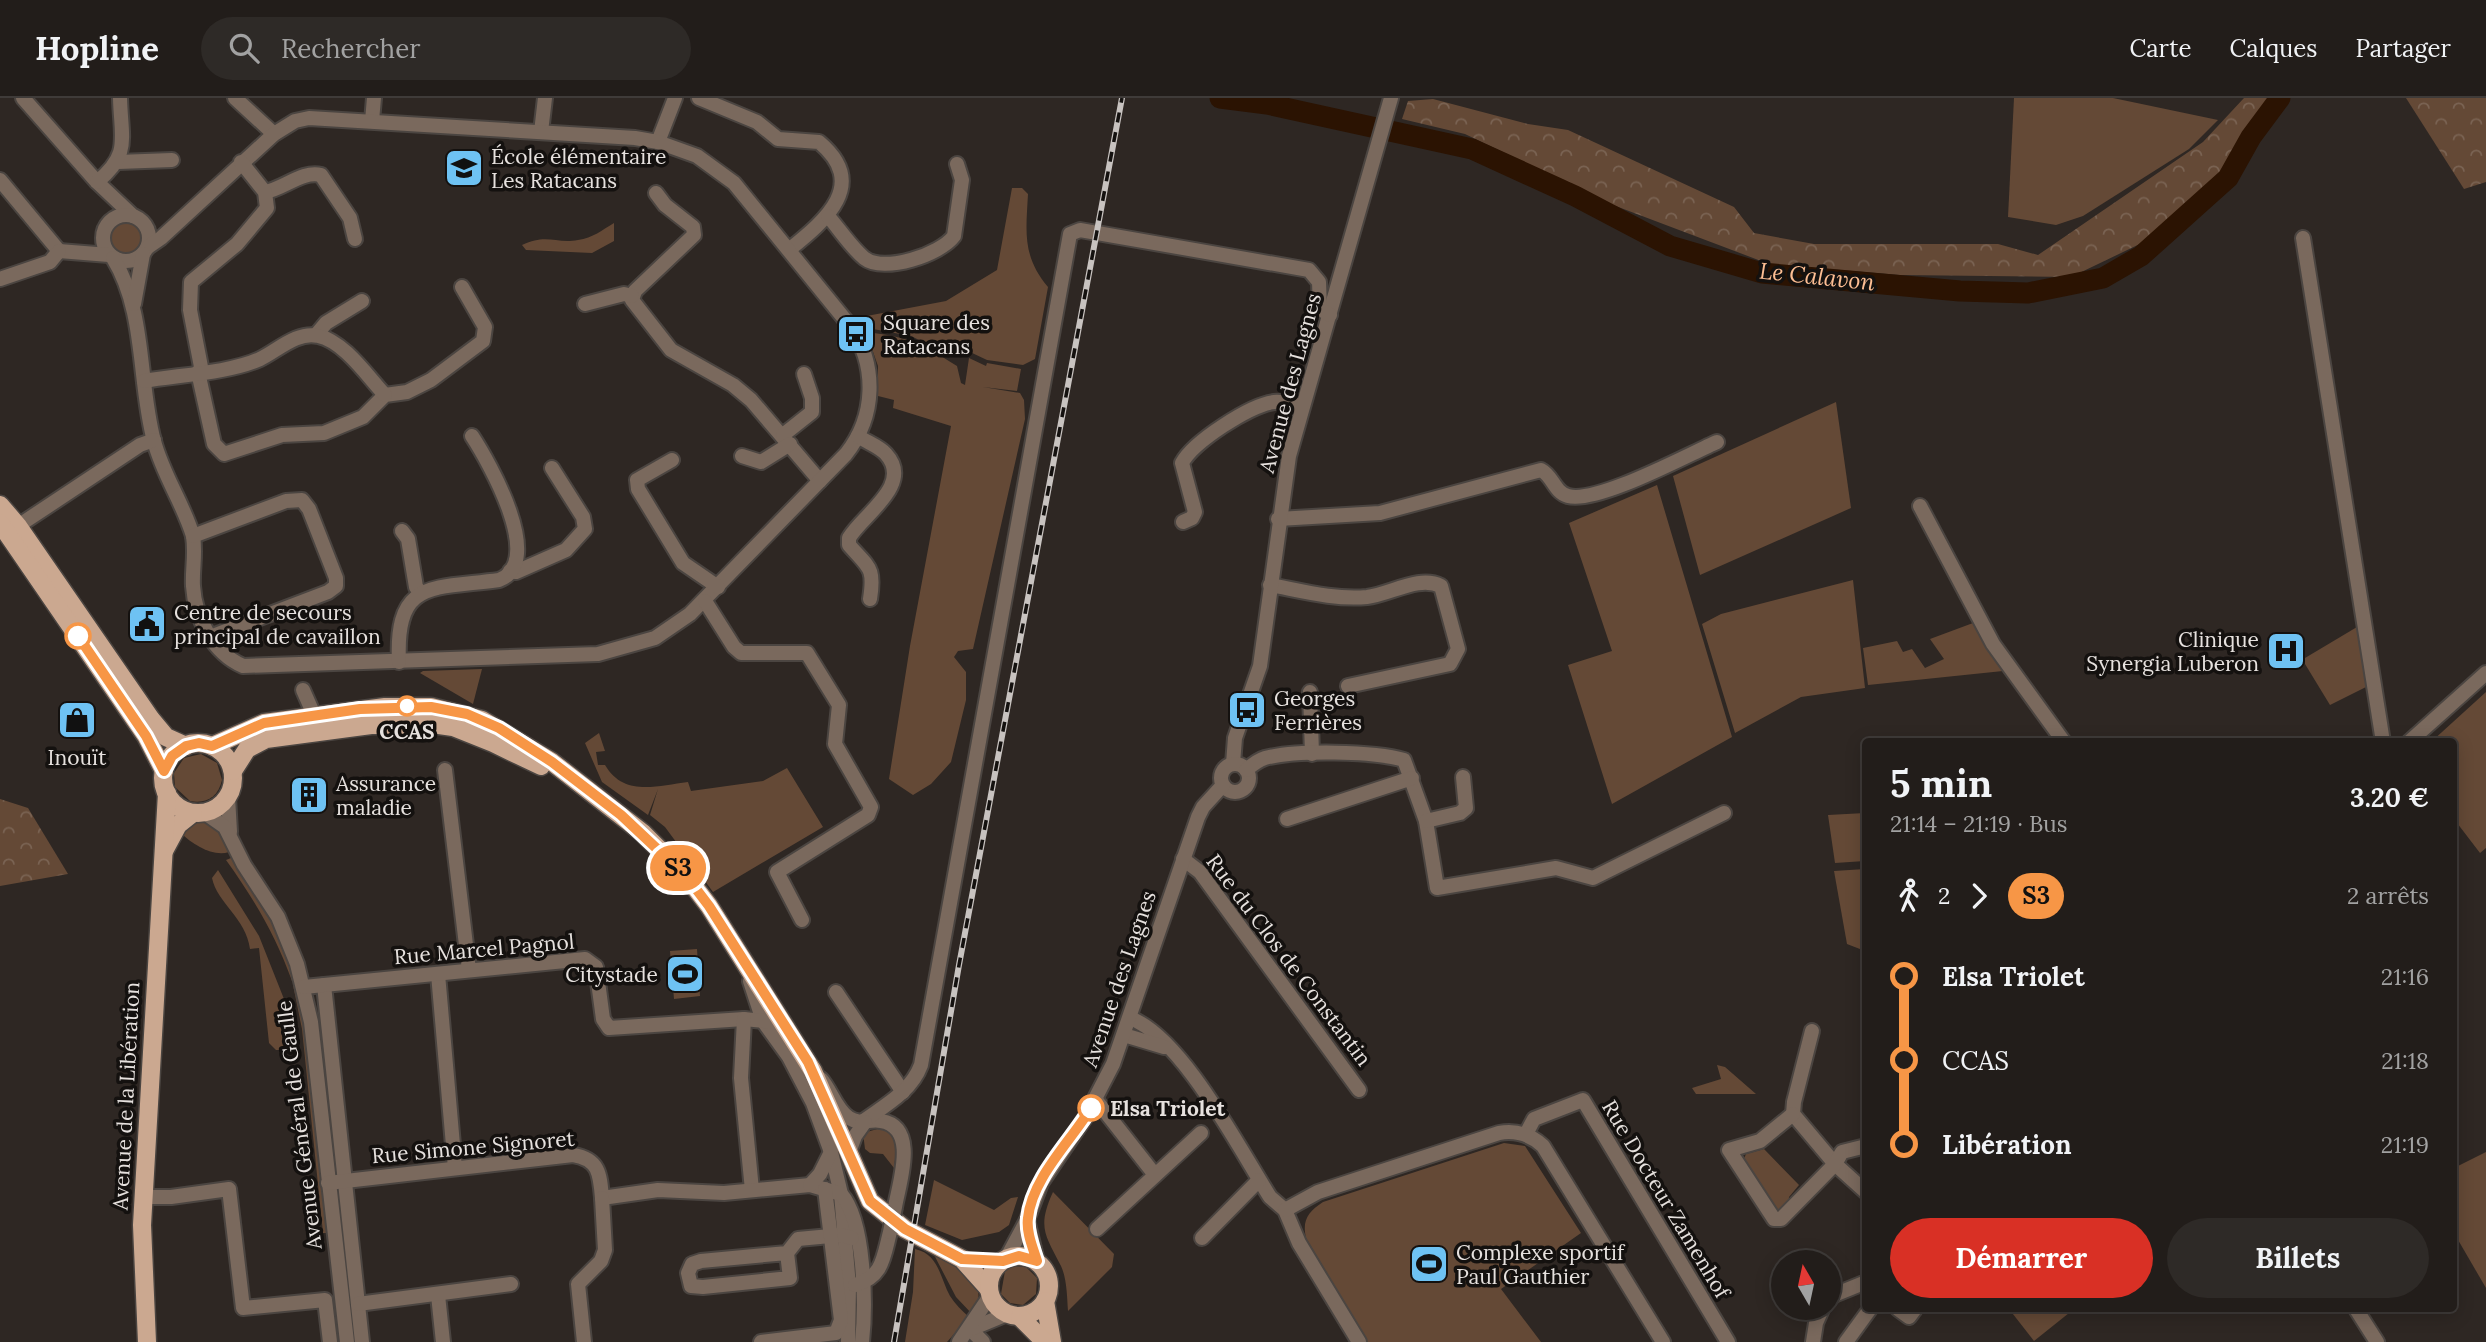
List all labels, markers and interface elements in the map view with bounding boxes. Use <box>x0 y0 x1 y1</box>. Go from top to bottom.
search box <box>201 17 691 80</box>
text: Hopline <box>35 27 159 69</box>
icon: search <box>225 29 263 67</box>
text: Rechercher <box>281 32 421 65</box>
text: Carte <box>2129 33 2191 64</box>
text: Calques <box>2229 33 2317 64</box>
text: Partager <box>2355 33 2451 64</box>
place label: École élémentaire Les Ratacans <box>491 143 666 194</box>
school or university icon: École élémentaire Les Ratacans <box>443 147 485 189</box>
water label: Le Calavon <box>1758 256 1876 296</box>
street label: Avenue des Lagnes <box>1253 290 1327 477</box>
place label: Square des Ratacans <box>883 309 990 360</box>
bus stop icon: Square des Ratacans <box>835 313 877 355</box>
place label: Centre de secours principal de cavaillon <box>174 599 381 650</box>
public building icon: Centre de secours principal de cavaillon <box>126 603 168 645</box>
unlabelled marker <box>65 623 91 649</box>
place label: Clinique Synergia Luberon <box>2086 626 2259 677</box>
hospital icon: Clinique Synergia Luberon <box>2265 630 2307 672</box>
place label: Georges Ferrières <box>1274 685 1362 736</box>
bus stop icon: Georges Ferrières <box>1226 689 1268 731</box>
marker: CCAS <box>397 696 417 716</box>
shop icon: Inouït <box>56 699 98 741</box>
place label: CCAS <box>379 718 435 745</box>
place label: Inouït <box>48 744 107 771</box>
text: 5 min <box>1890 759 1992 807</box>
place label: Assurance maladie <box>335 770 436 821</box>
building icon: Assurance maladie <box>288 774 330 816</box>
text: 3.20 € <box>2350 781 2429 814</box>
text: 21:14 – 21:19 · Bus <box>1890 809 2068 838</box>
line badge: S3 <box>646 845 710 891</box>
street label: Rue du Clos de Constantin <box>1200 849 1378 1071</box>
text: S3 <box>664 852 692 883</box>
icon: walk <box>1890 877 1928 915</box>
icon: forward <box>1960 877 1998 915</box>
text: S3 <box>2022 880 2050 911</box>
text: 2 <box>1938 881 1950 910</box>
text: 2 arrêts <box>2347 881 2429 910</box>
street label: Avenue des Lagnes <box>1076 887 1162 1072</box>
street label: Rue Marcel Pagnol <box>393 928 575 970</box>
sports icon: Citystade <box>664 953 706 995</box>
text: Elsa Triolet <box>1942 960 2085 993</box>
place label: Citystade <box>565 961 658 988</box>
text: 21:16 <box>2381 962 2429 991</box>
street label: Avenue de la Libération <box>106 981 145 1212</box>
street label: Avenue Général de Gaulle <box>270 999 328 1252</box>
text: CCAS <box>1942 1044 2009 1077</box>
text: 21:18 <box>2381 1046 2429 1075</box>
marker: Elsa Triolet <box>1078 1095 1104 1121</box>
place label: Elsa Triolet <box>1110 1095 1226 1122</box>
street label: Rue Docteur Zamenhof <box>1596 1095 1737 1305</box>
street label: Rue Simone Signoret <box>370 1125 576 1169</box>
text: Libération <box>1942 1128 2072 1161</box>
text: 21:19 <box>2381 1130 2429 1159</box>
button: Démarrer <box>1890 1218 2153 1298</box>
button: Billets <box>2167 1218 2429 1298</box>
place label: Complexe sportif Paul Gauthier <box>1456 1239 1626 1290</box>
sports icon: Complexe sportif Paul Gauthier <box>1408 1243 1450 1285</box>
north arrow <box>1771 1250 1841 1320</box>
map controls <box>1771 1250 1841 1320</box>

